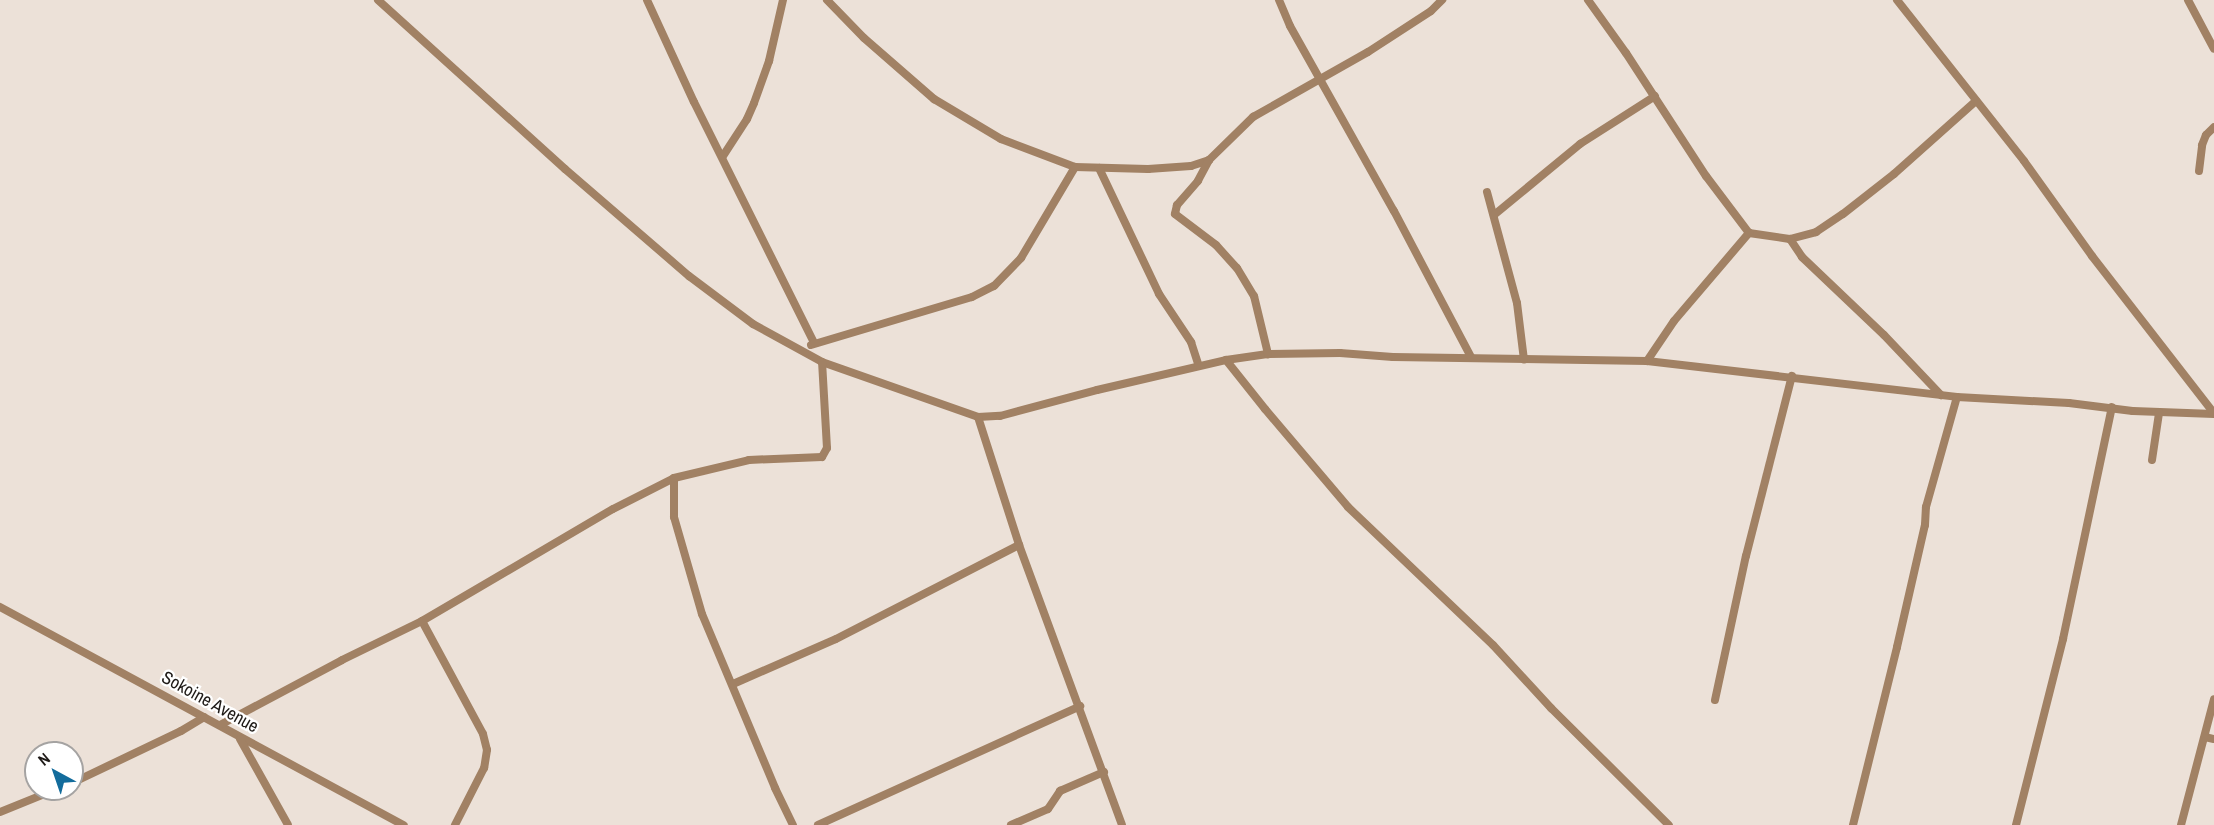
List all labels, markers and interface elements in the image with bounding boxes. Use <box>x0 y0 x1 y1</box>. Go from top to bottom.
street label: Sokoine Avenue <box>158 666 262 738</box>
north arrow <box>24 741 84 801</box>
text: N <box>33 747 54 770</box>

